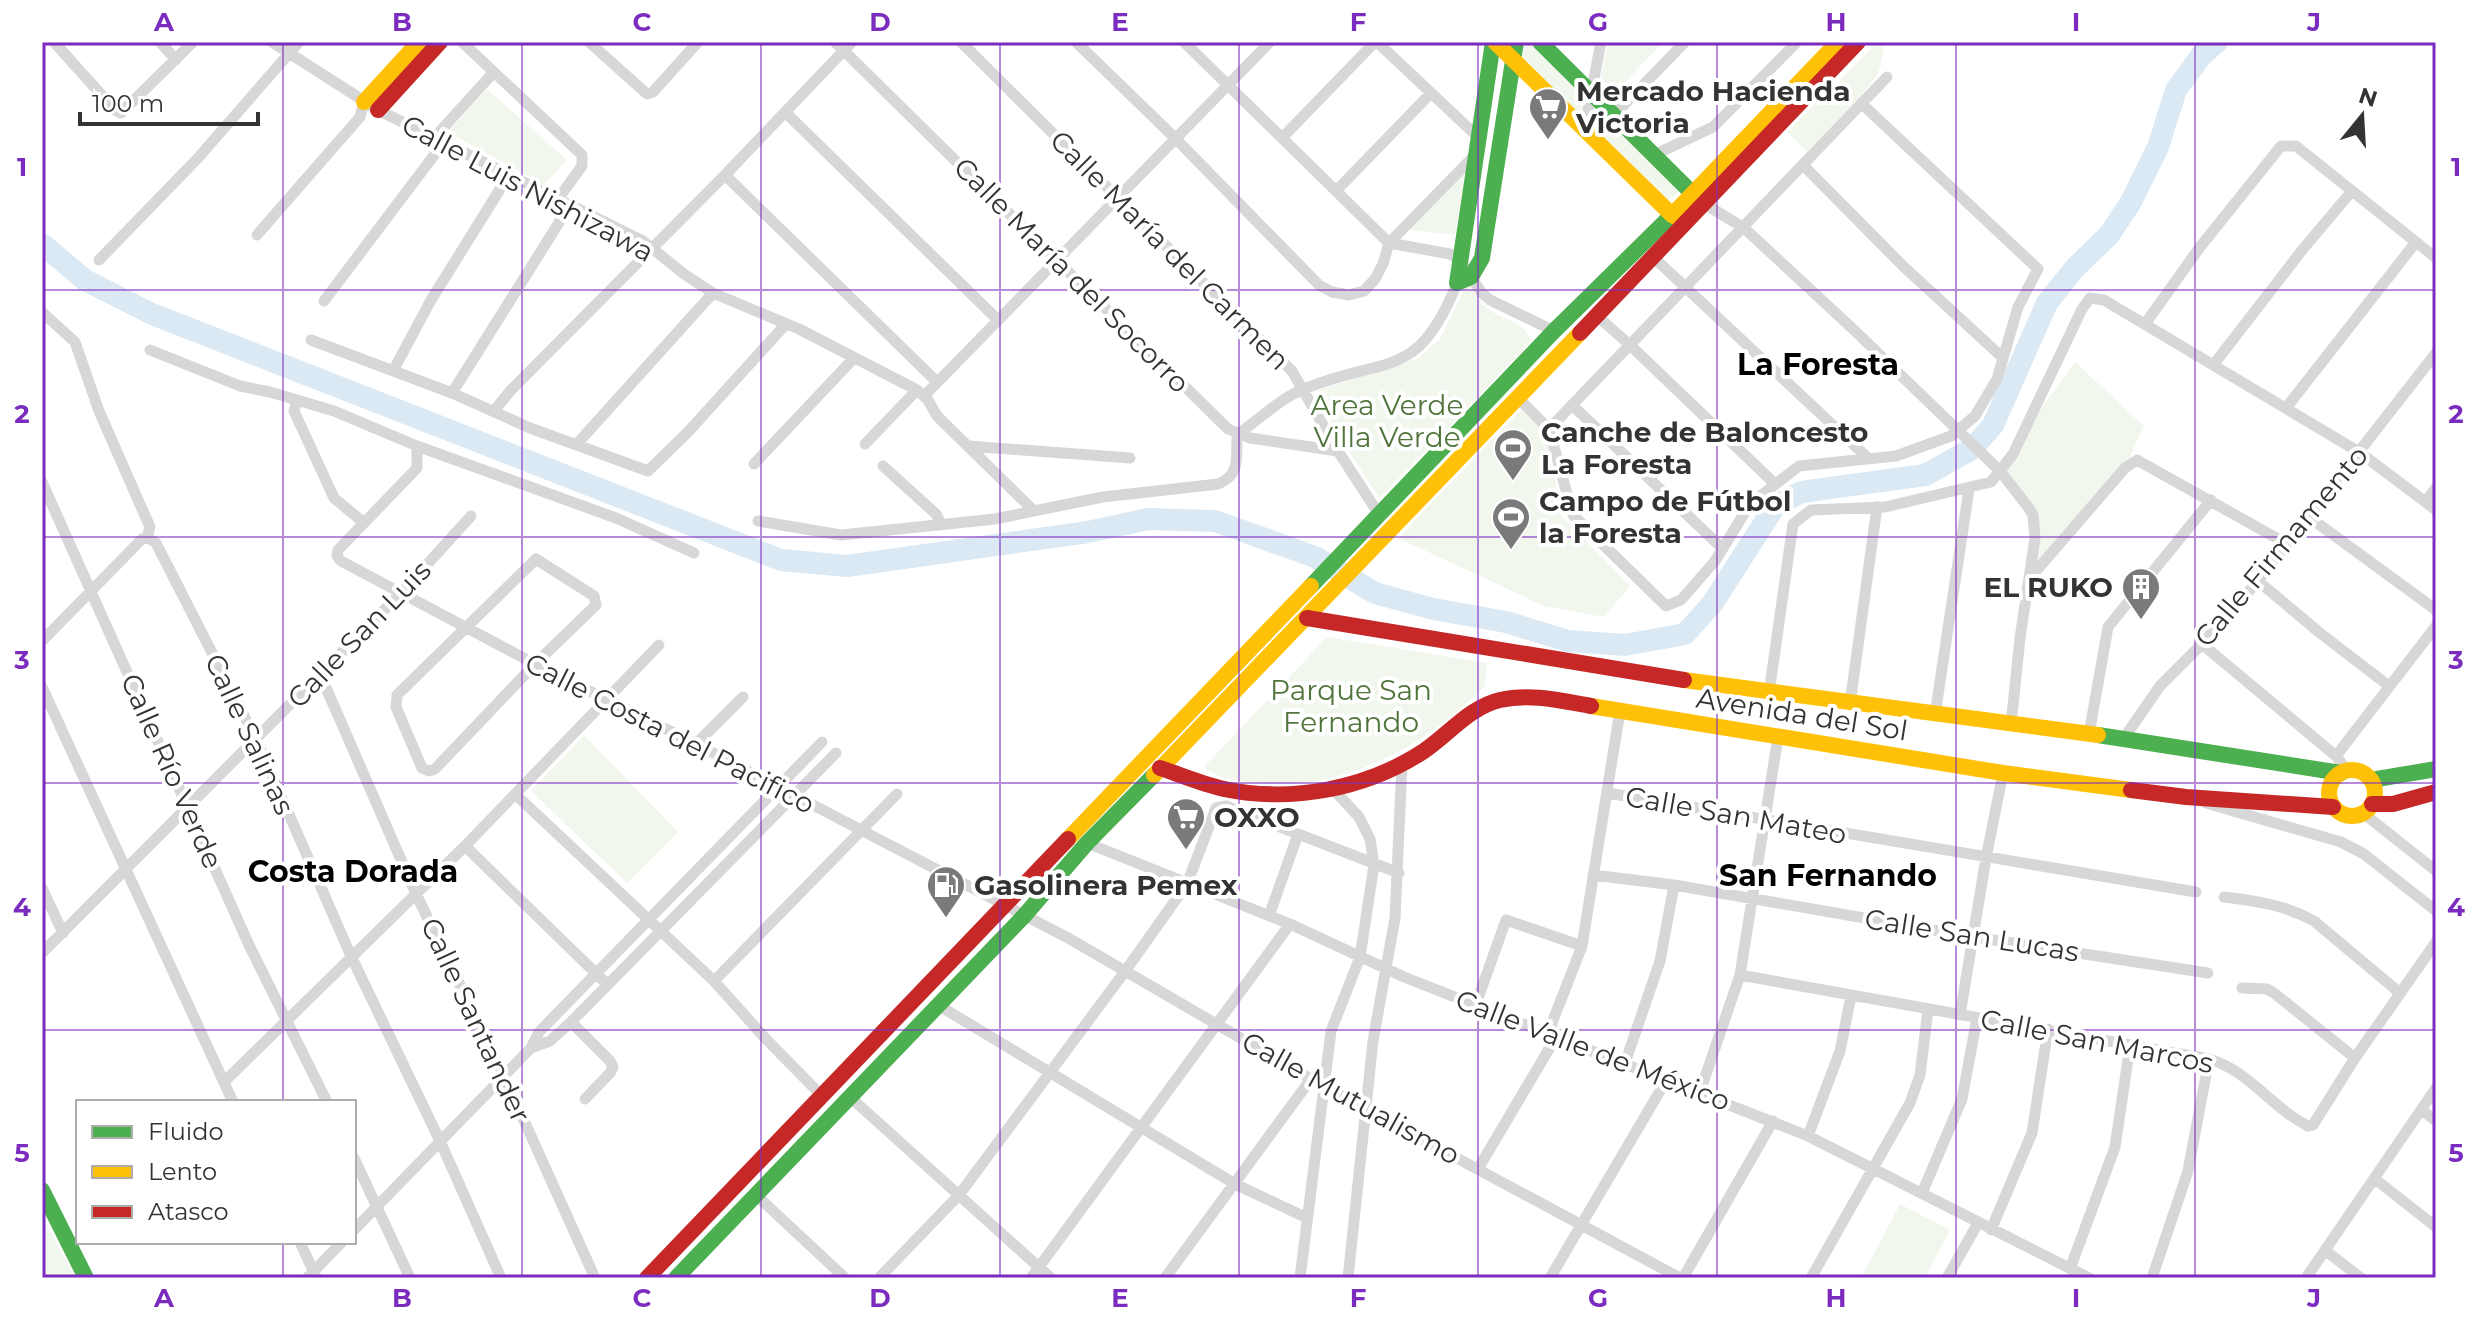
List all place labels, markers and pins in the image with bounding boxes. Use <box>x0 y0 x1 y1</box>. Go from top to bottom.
place label: Mercado Hacienda Victoria <box>1575 74 1850 140</box>
supermarket icon: Mercado Hacienda Victoria <box>1527 86 1569 141</box>
place label: Canche de Baloncesto La Foresta <box>1541 415 1868 481</box>
sports icon: Canche de Baloncesto La Foresta <box>1492 427 1534 482</box>
place label: Campo de Fútbol la Foresta <box>1539 484 1791 550</box>
sports icon: Campo de Fútbol la Foresta <box>1490 496 1532 551</box>
building icon: EL RUKO <box>2120 566 2162 621</box>
place label: EL RUKO <box>1983 570 2113 604</box>
supermarket icon: OXXO <box>1165 796 1207 851</box>
place label: OXXO <box>1214 800 1300 834</box>
fuel station icon: Gasolinera Pemex <box>925 864 967 919</box>
place label: Gasolinera Pemex <box>974 868 1238 902</box>

